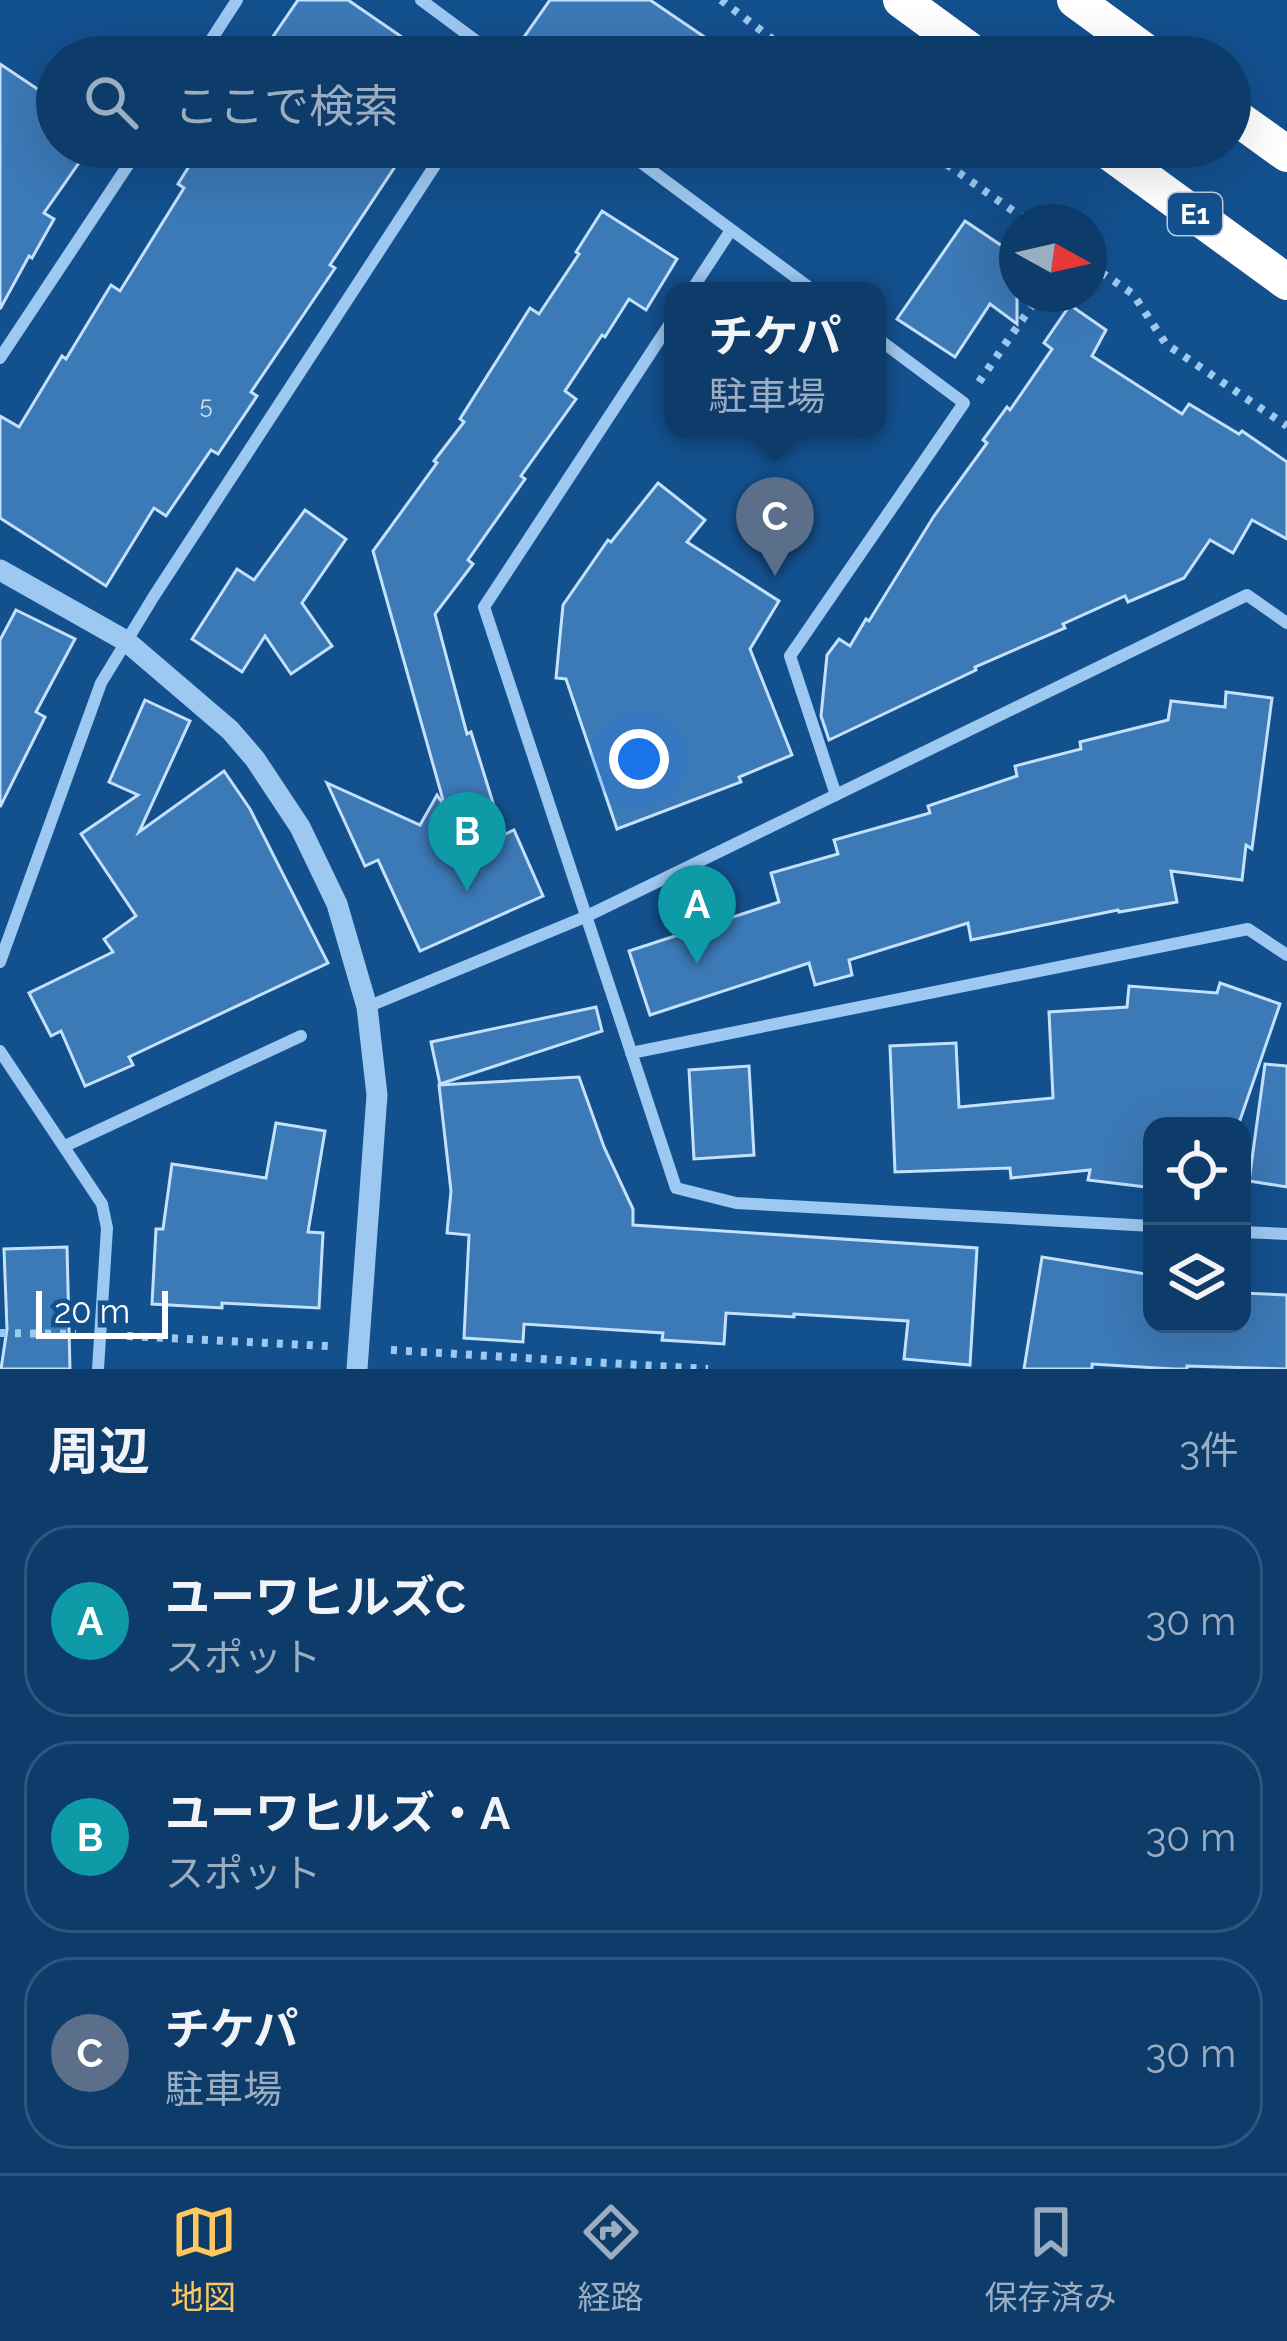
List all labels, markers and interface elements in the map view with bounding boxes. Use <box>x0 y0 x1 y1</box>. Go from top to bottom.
search box <box>36 36 1251 168</box>
icon: search <box>78 69 144 135</box>
text: ここで検索 <box>174 80 399 133</box>
road number: E1 <box>1168 193 1222 235</box>
north arrow <box>999 204 1107 312</box>
popup <box>664 282 886 438</box>
text: チケパ <box>708 310 842 363</box>
text: 駐車場 <box>708 373 825 419</box>
house number: 5 <box>199 390 213 419</box>
pin: C <box>736 477 814 576</box>
your location <box>609 729 669 789</box>
pin: B <box>428 792 506 891</box>
pin: A <box>658 865 736 964</box>
map controls <box>1143 1117 1251 1333</box>
button: locate <box>1143 1117 1251 1225</box>
button: layers <box>1143 1225 1251 1333</box>
scale bar <box>36 1285 168 1338</box>
text: 20 m <box>54 1292 130 1331</box>
text: 周辺 <box>48 1421 150 1481</box>
text: 3件 <box>1179 1427 1239 1473</box>
text: ユーワヒルズC <box>165 1571 466 1624</box>
text: A <box>77 1598 103 1644</box>
text: 30 m <box>1146 1598 1236 1644</box>
text: スポット <box>165 1634 321 1680</box>
text: ユーワヒルズ・A <box>165 1787 510 1840</box>
text: B <box>77 1814 103 1860</box>
text: 30 m <box>1146 1814 1236 1860</box>
text: スポット <box>165 1850 321 1896</box>
text: チケパ <box>165 2003 298 2056</box>
text: C <box>77 2030 103 2076</box>
text: 30 m <box>1146 2030 1236 2076</box>
text: 駐車場 <box>165 2066 282 2112</box>
tab: 地図 <box>171 2199 237 2319</box>
tab: 経路 <box>578 2199 644 2319</box>
tab: 保存済み <box>985 2199 1117 2319</box>

